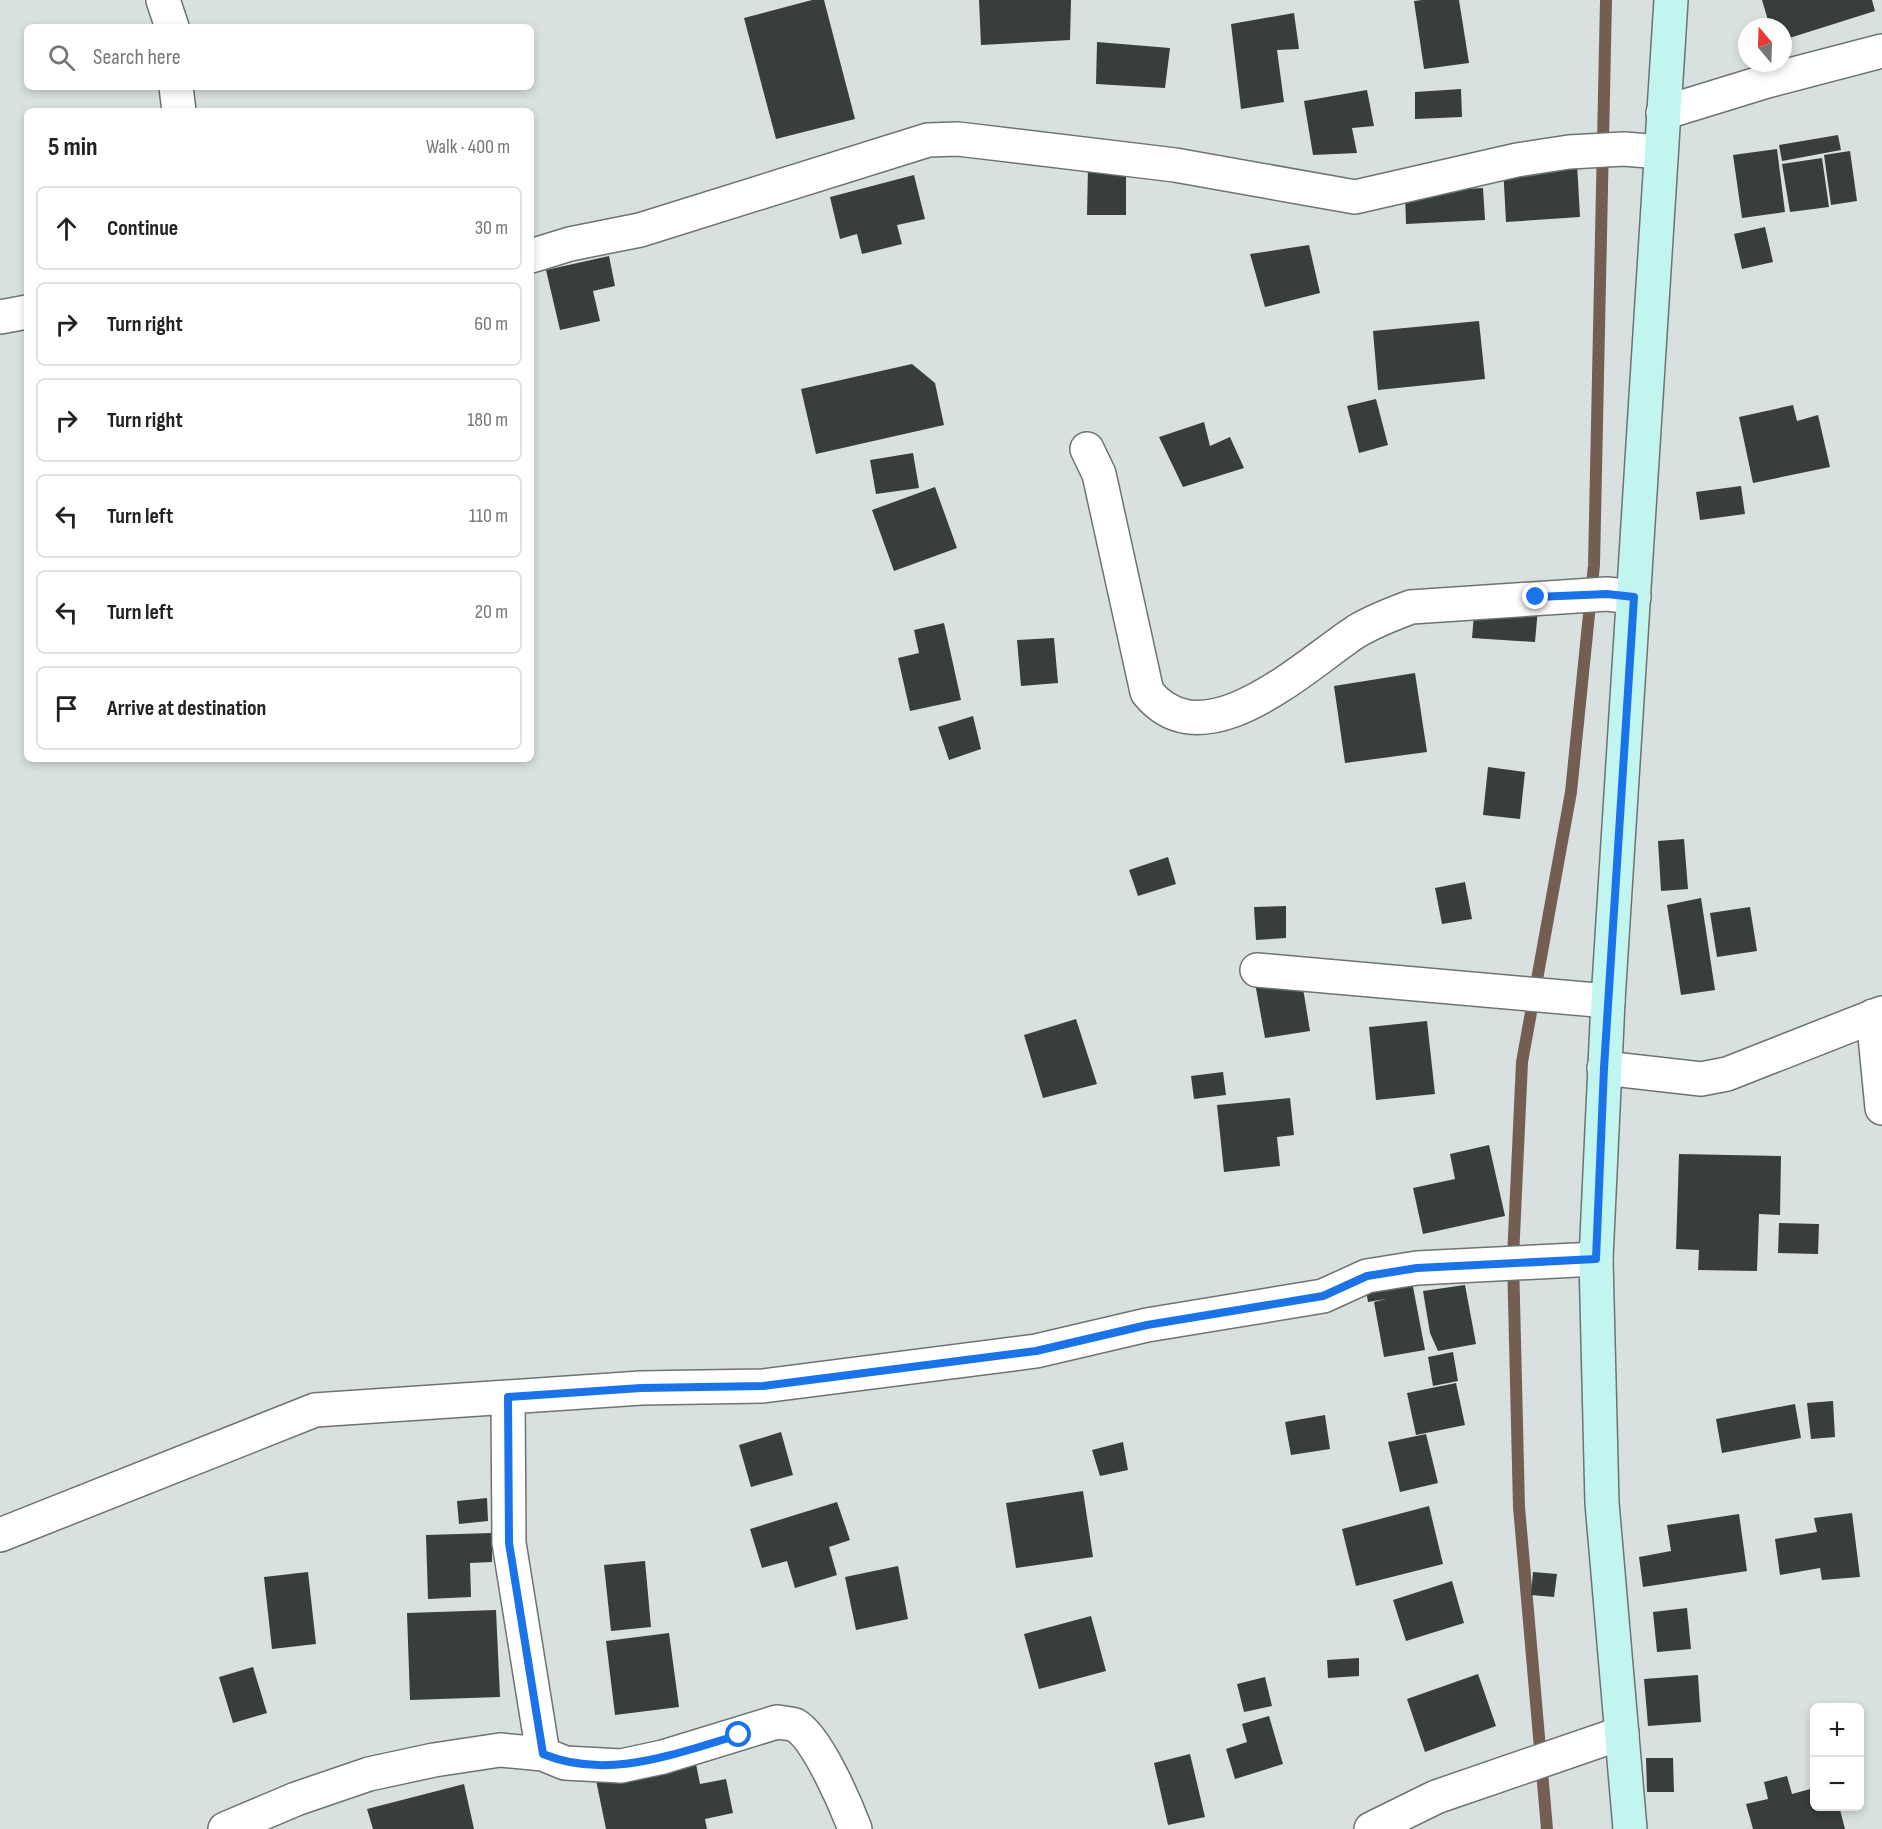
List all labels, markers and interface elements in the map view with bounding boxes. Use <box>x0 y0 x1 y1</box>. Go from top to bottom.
north arrow <box>1738 18 1792 72</box>
search box <box>24 24 534 90</box>
icon: search <box>45 41 78 74</box>
text: Search here <box>93 44 180 71</box>
text: 5 min <box>48 132 98 163</box>
text: Walk · 400 m <box>426 135 510 159</box>
icon: ahead <box>50 212 83 245</box>
text: Continue <box>107 215 178 242</box>
text: 30 m <box>475 216 508 240</box>
icon: right <box>50 308 83 341</box>
text: Turn right <box>107 311 183 338</box>
text: 60 m <box>474 312 508 336</box>
icon: right <box>50 404 83 437</box>
text: Turn right <box>107 407 183 434</box>
text: 180 m <box>467 408 508 432</box>
icon: left <box>50 500 83 533</box>
text: Turn left <box>107 503 173 530</box>
text: 110 m <box>469 504 508 528</box>
route end <box>1522 583 1548 609</box>
icon: left <box>50 596 83 629</box>
text: Turn left <box>107 599 173 626</box>
text: 20 m <box>475 600 508 624</box>
icon: arrive <box>50 692 83 725</box>
text: Arrive at destination <box>107 695 266 722</box>
map controls <box>1810 1703 1864 1811</box>
button: + <box>1810 1703 1864 1757</box>
route start <box>725 1721 751 1747</box>
button: − <box>1810 1757 1864 1811</box>

